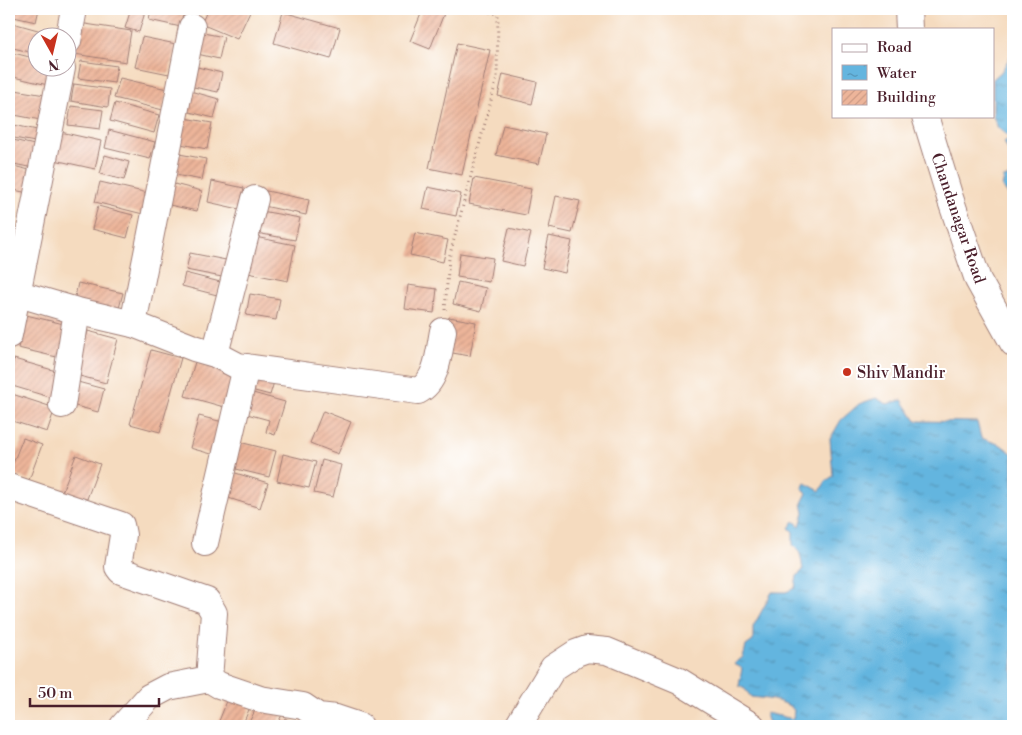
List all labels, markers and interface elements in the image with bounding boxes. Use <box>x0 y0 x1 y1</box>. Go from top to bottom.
north arrow <box>28 28 78 78</box>
legend <box>832 28 994 118</box>
text: Road <box>877 38 912 57</box>
text: N <box>47 54 60 74</box>
text: Water <box>876 64 917 83</box>
text: Building <box>876 88 936 107</box>
street label: Chandanagar Road <box>926 150 990 286</box>
place label: Shiv Mandir <box>857 363 945 383</box>
marker: Shiv Mandir <box>841 366 853 378</box>
scale bar <box>30 675 159 707</box>
text: 50 m <box>38 684 72 703</box>

